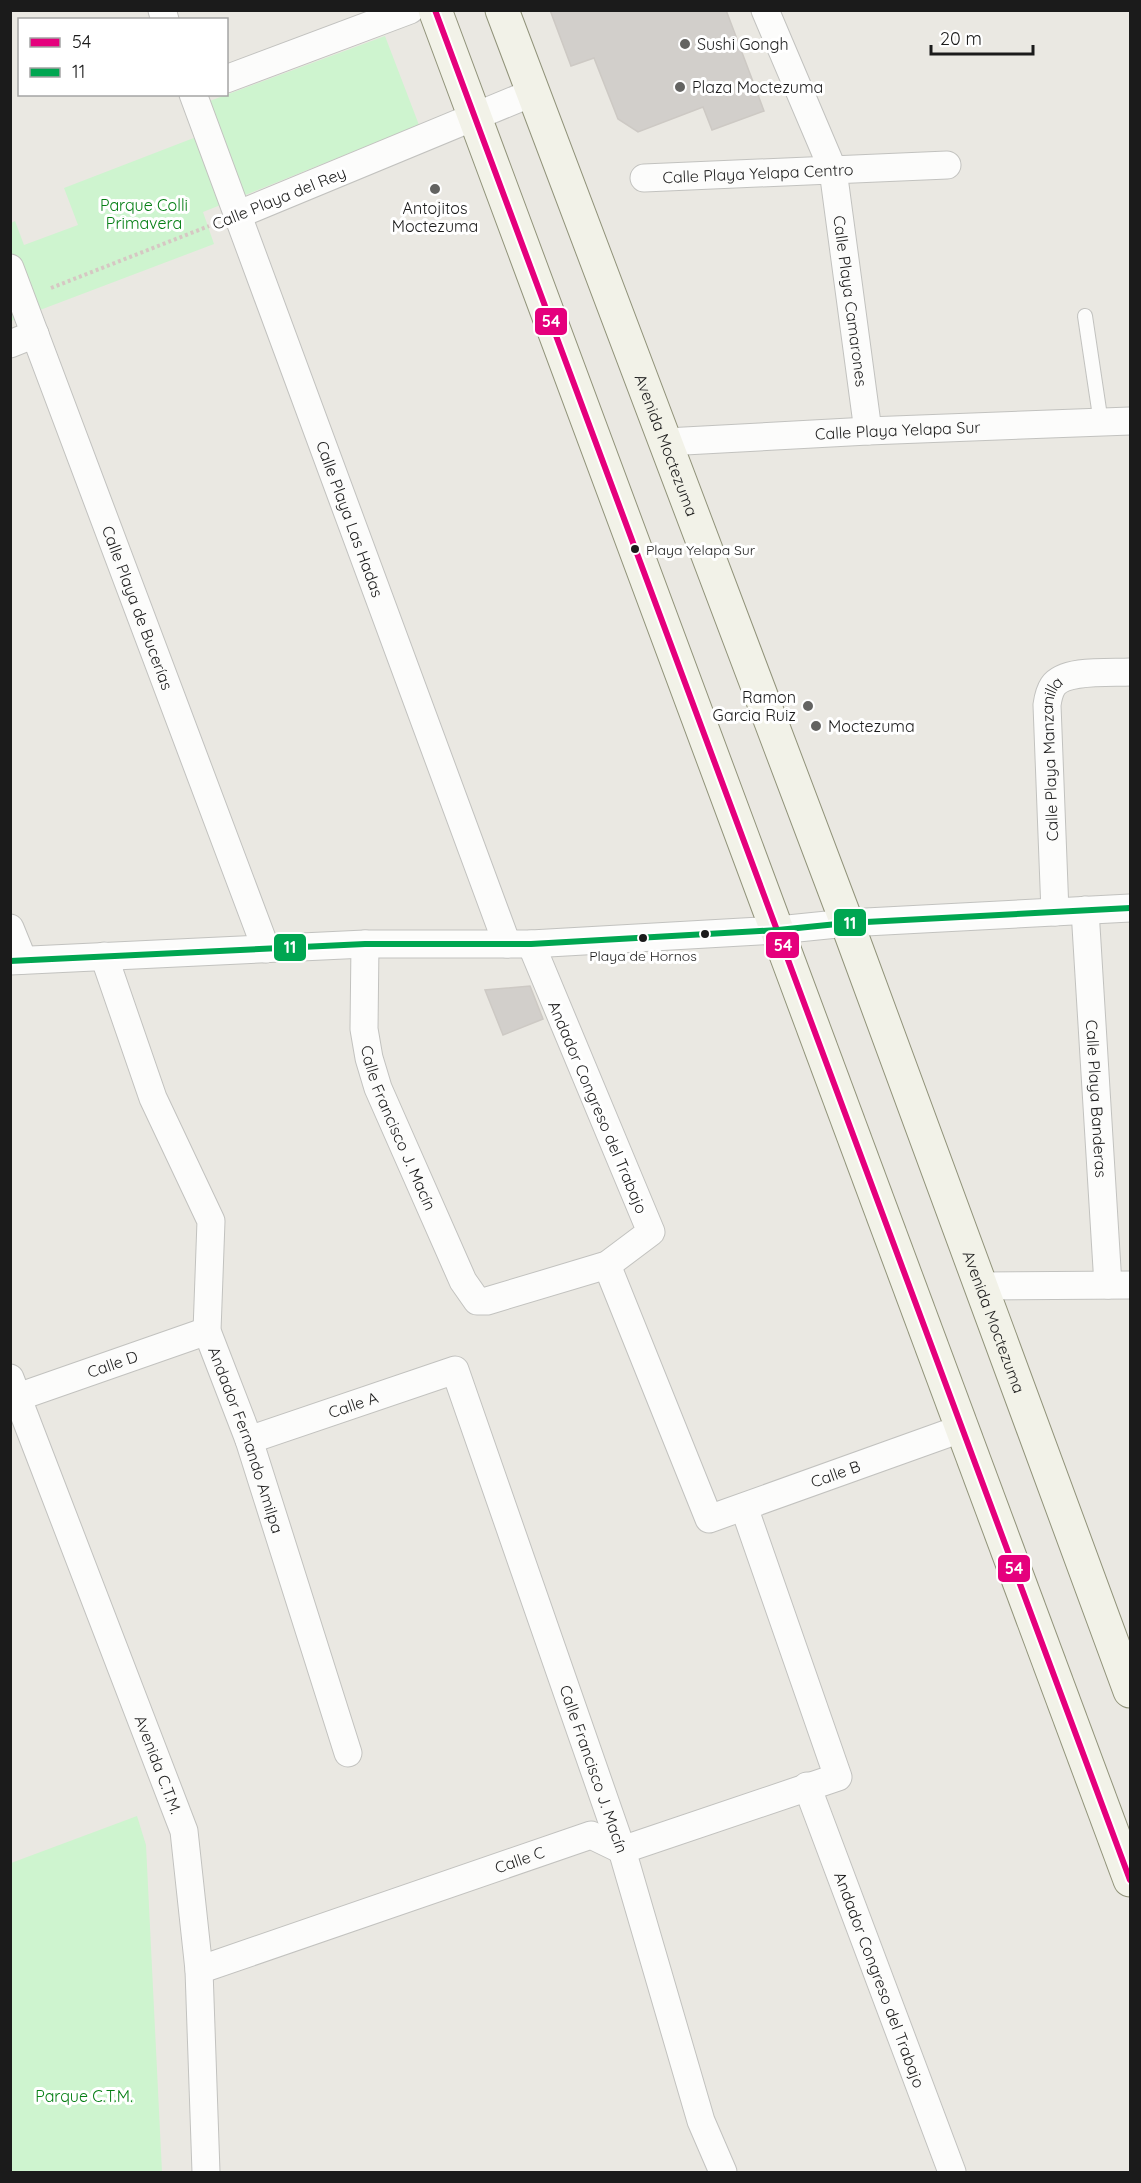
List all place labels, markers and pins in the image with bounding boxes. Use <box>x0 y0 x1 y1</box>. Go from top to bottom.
place label: Sushi Gongh <box>697 34 789 54</box>
marker: Sushi Gongh <box>678 37 692 51</box>
place label: Plaza Moctezuma <box>692 77 823 97</box>
marker: Plaza Moctezuma <box>673 80 687 94</box>
marker: Antojitos Moctezuma <box>428 182 442 196</box>
place label: Antojitos Moctezuma <box>392 198 478 236</box>
place label: Playa Yelapa Sur <box>646 541 756 559</box>
marker: Playa Yelapa Sur <box>629 543 641 555</box>
place label: Ramon Garcia Ruiz <box>713 687 796 725</box>
marker: Ramon Garcia Ruiz <box>801 699 815 713</box>
place label: Moctezuma <box>828 716 915 736</box>
marker: Moctezuma <box>809 719 823 733</box>
unlabelled marker <box>699 928 711 940</box>
marker: Playa de Hornos <box>637 932 649 944</box>
place label: Playa de Hornos <box>589 947 697 965</box>

